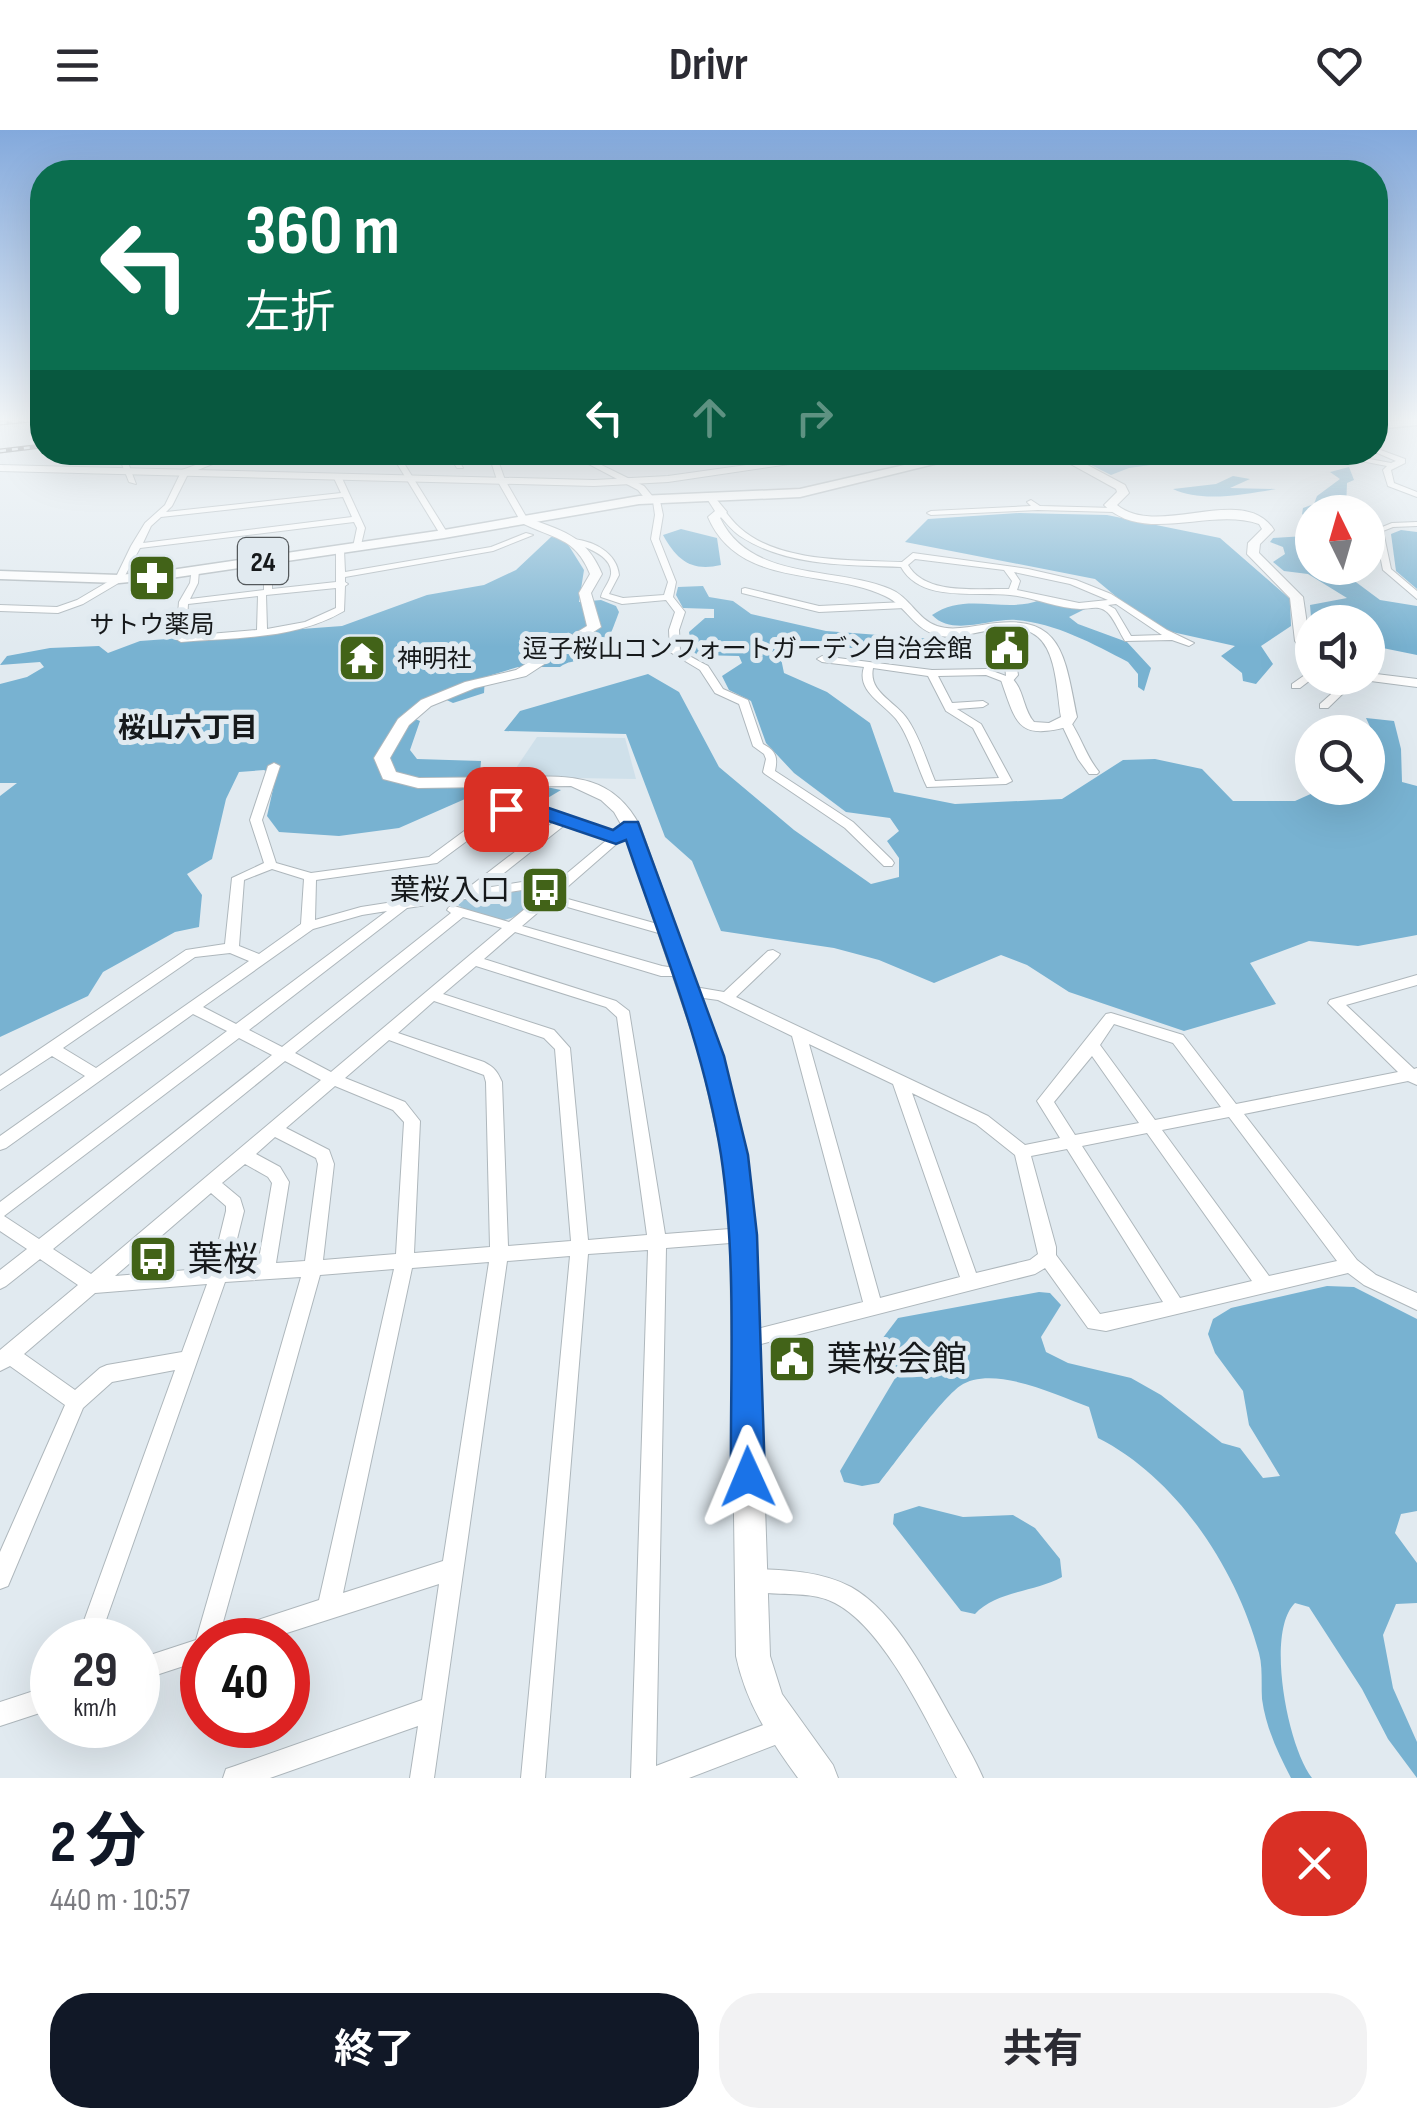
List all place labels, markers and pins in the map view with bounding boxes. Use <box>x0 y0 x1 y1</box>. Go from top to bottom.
pharmacy icon: サトウ薬局 <box>126 552 178 604</box>
place label: サトウ薬局 <box>89 610 215 641</box>
public building icon: 逗子桜山コンフォートガーデン自治会館 <box>981 622 1033 674</box>
temple icon: 神明社 <box>336 632 388 684</box>
place label: 逗子桜山コンフォートガーデン自治会館 <box>523 634 972 665</box>
place label: 神明社 <box>397 644 472 675</box>
pin <box>464 767 549 852</box>
bus stop icon: 葉桜入口 <box>519 864 571 916</box>
place label: 葉桜入口 <box>390 873 510 909</box>
bus stop icon: 葉桜 <box>127 1233 179 1285</box>
place label: 葉桜 <box>188 1239 258 1282</box>
public building icon: 葉桜会館 <box>766 1333 818 1385</box>
place label: 葉桜会館 <box>827 1339 967 1382</box>

